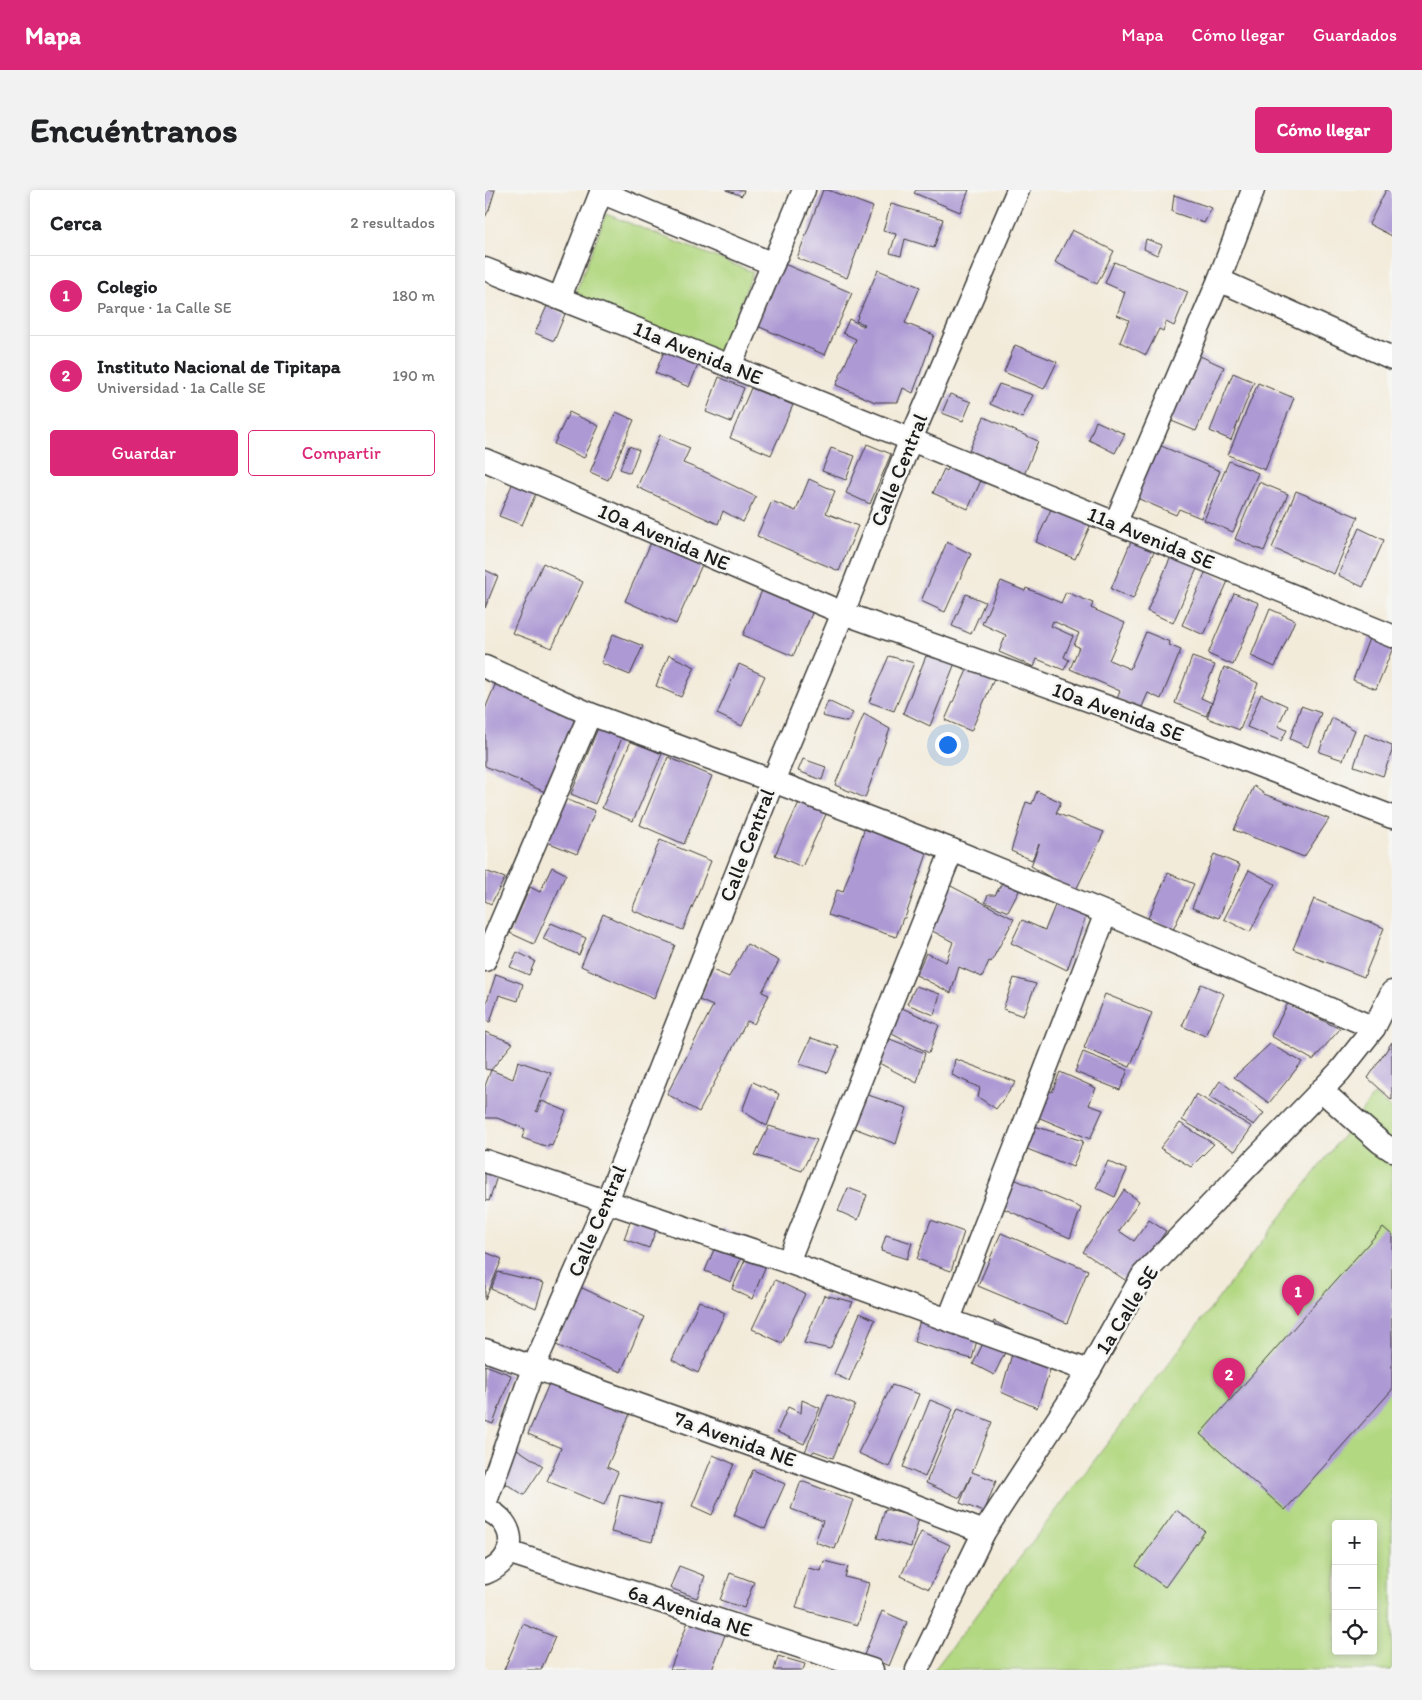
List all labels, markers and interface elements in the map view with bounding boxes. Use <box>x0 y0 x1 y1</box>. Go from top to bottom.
text: Mapa <box>25 21 81 50</box>
text: Mapa <box>1122 24 1163 46</box>
text: Cómo llegar <box>1191 24 1285 46</box>
text: Guardados <box>1313 24 1397 46</box>
button: Cómo llegar <box>1255 107 1392 153</box>
text: Encuéntranos <box>30 109 238 151</box>
text: Cerca <box>50 210 102 235</box>
text: 2 resultados <box>350 213 435 232</box>
text: Colegio <box>97 275 158 298</box>
text: 1 <box>62 286 70 305</box>
text: 180 m <box>392 286 435 305</box>
text: Parque · 1a Calle SE <box>97 298 232 317</box>
street label: 11a Avenida NE <box>630 315 767 390</box>
text: Instituto Nacional de Tipitapa <box>97 355 341 378</box>
text: 2 <box>62 366 70 385</box>
text: 190 m <box>392 366 435 385</box>
text: Universidad · 1a Calle SE <box>97 378 266 397</box>
street label: Calle Central <box>865 410 932 530</box>
button: Guardar <box>50 430 238 476</box>
button: Compartir <box>248 430 435 476</box>
street label: 10a Avenida NE <box>595 498 734 576</box>
street label: 11a Avenida SE <box>1084 501 1218 574</box>
street label: 10a Avenida SE <box>1049 676 1187 747</box>
your location <box>935 732 961 758</box>
street label: Calle Central <box>713 785 780 905</box>
street label: Calle Central <box>562 1161 631 1281</box>
street label: 1a Calle SE <box>1090 1261 1164 1358</box>
pin: 1 <box>1282 1275 1314 1316</box>
pin: 2 <box>1213 1358 1245 1399</box>
street label: 7a Avenida NE <box>671 1405 800 1472</box>
map controls <box>1332 1520 1377 1655</box>
button: + <box>1332 1520 1377 1565</box>
button: − <box>1332 1565 1377 1610</box>
street label: 6a Avenida NE <box>625 1579 755 1642</box>
button: locate <box>1332 1610 1377 1655</box>

